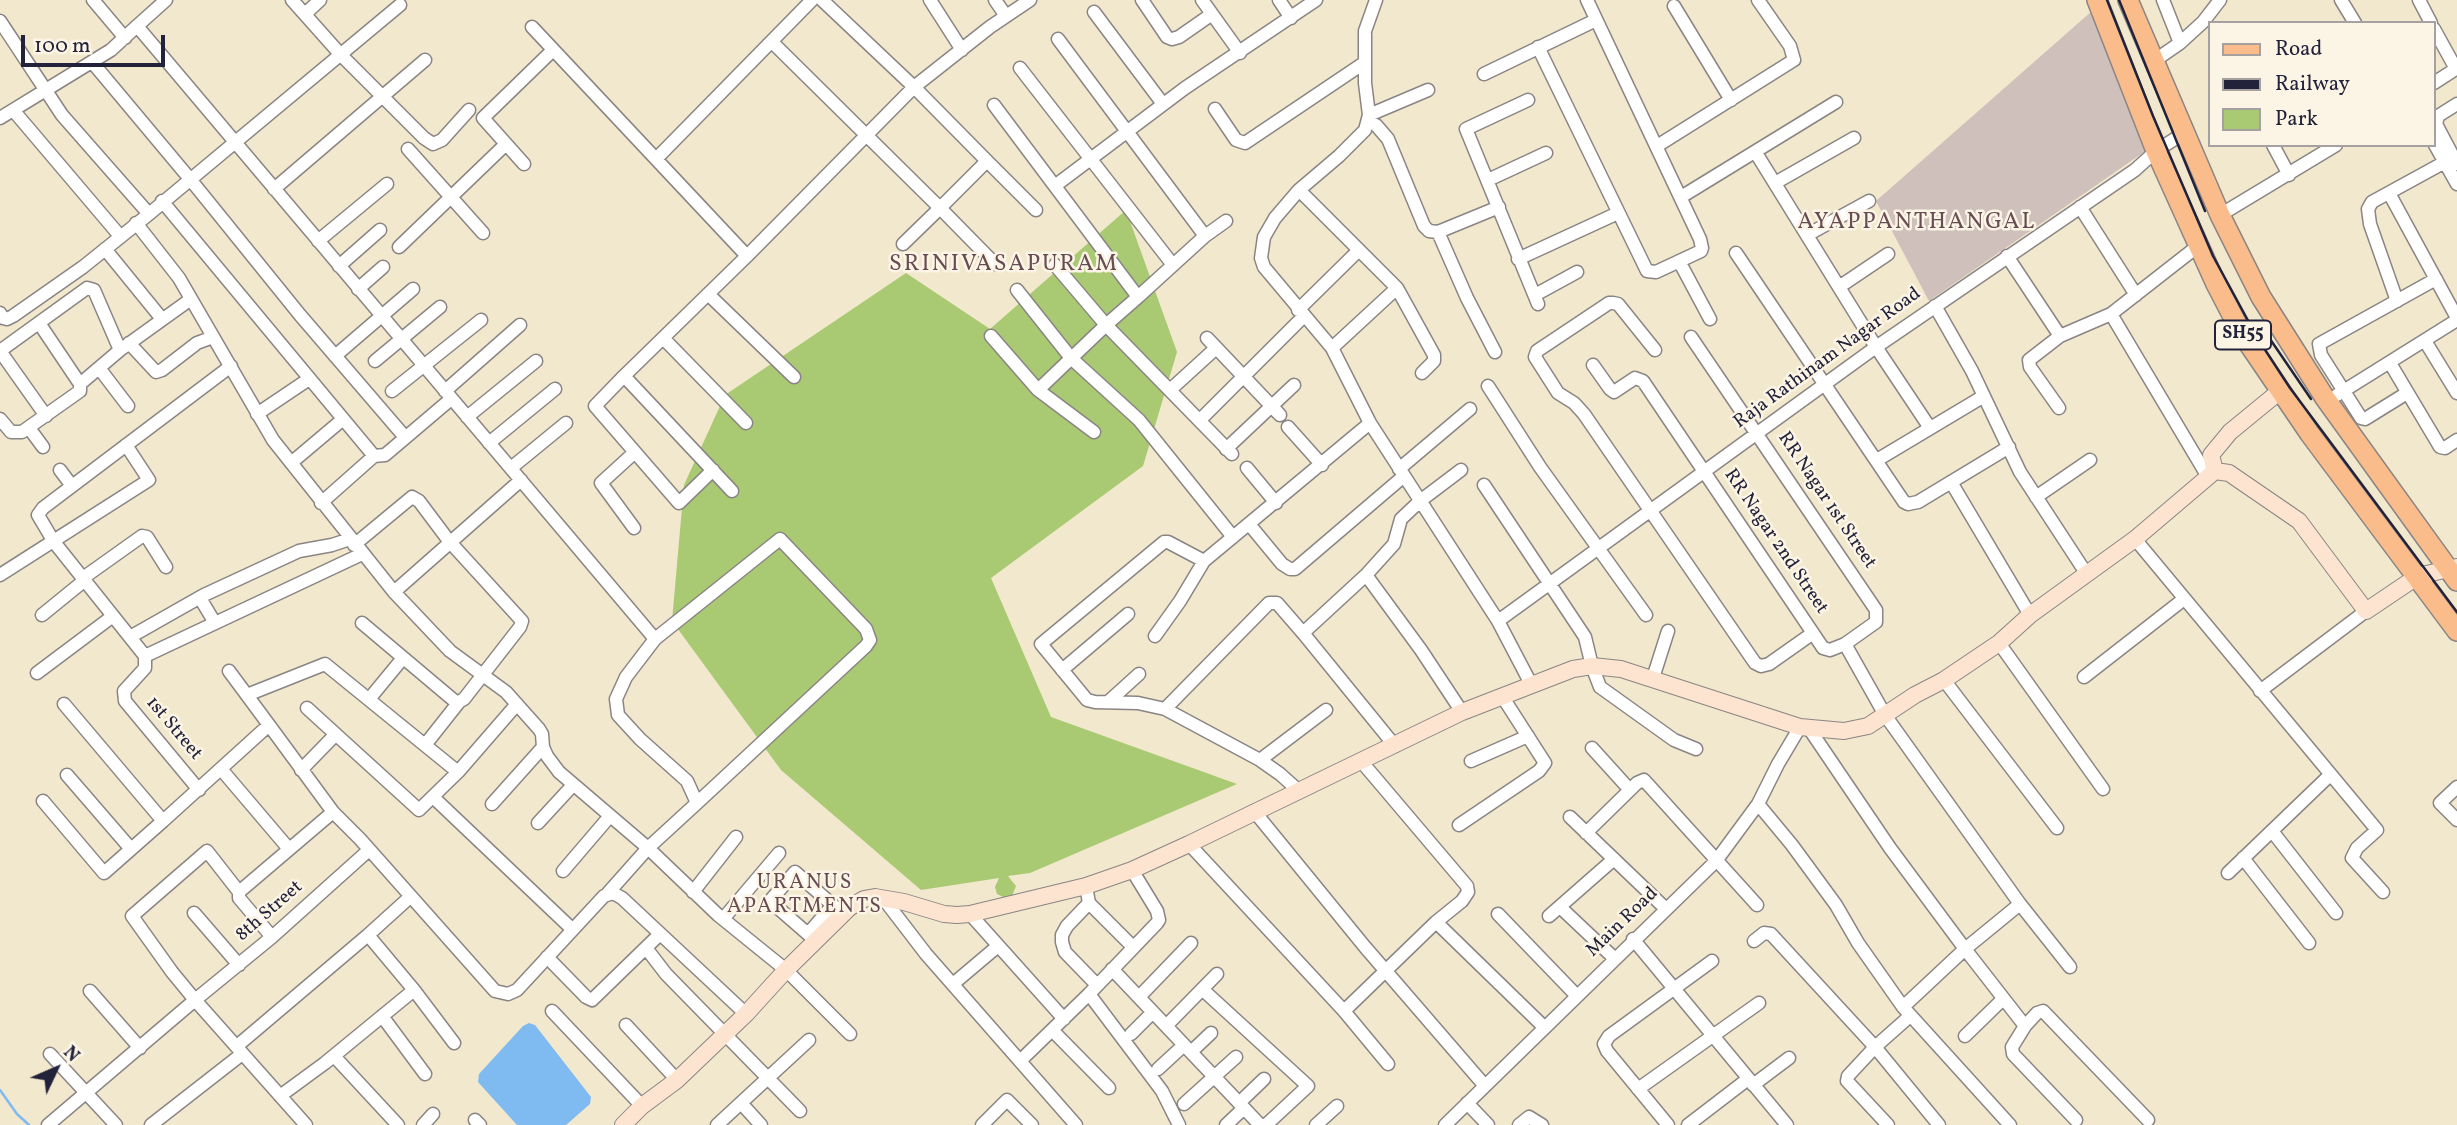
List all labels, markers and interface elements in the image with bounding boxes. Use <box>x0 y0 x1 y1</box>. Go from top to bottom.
scale bar <box>24 21 168 65</box>
legend <box>2208 21 2436 147</box>
text: 100 m <box>34 32 91 61</box>
text: Road <box>2275 35 2322 64</box>
text: Railway <box>2275 70 2350 99</box>
text: Park <box>2275 105 2318 134</box>
district label: AYAPPANTHANGAL <box>1799 210 2035 238</box>
district label: SRINIVASAPURAM <box>891 252 1117 280</box>
street label: Raja Rathinam Nagar Road <box>1730 283 1926 435</box>
road number: SH55 <box>2215 320 2271 349</box>
street label: RR Nagar 1st Street <box>1772 428 1880 574</box>
street label: RR Nagar 2nd Street <box>1718 465 1832 619</box>
street label: 1st Street <box>140 693 206 765</box>
district label: URANUS APARTMENTS <box>728 871 882 921</box>
street label: 8th Street <box>232 877 308 947</box>
street label: Main Road <box>1582 883 1664 963</box>
north arrow <box>21 1034 91 1104</box>
text: N <box>57 1040 85 1068</box>

